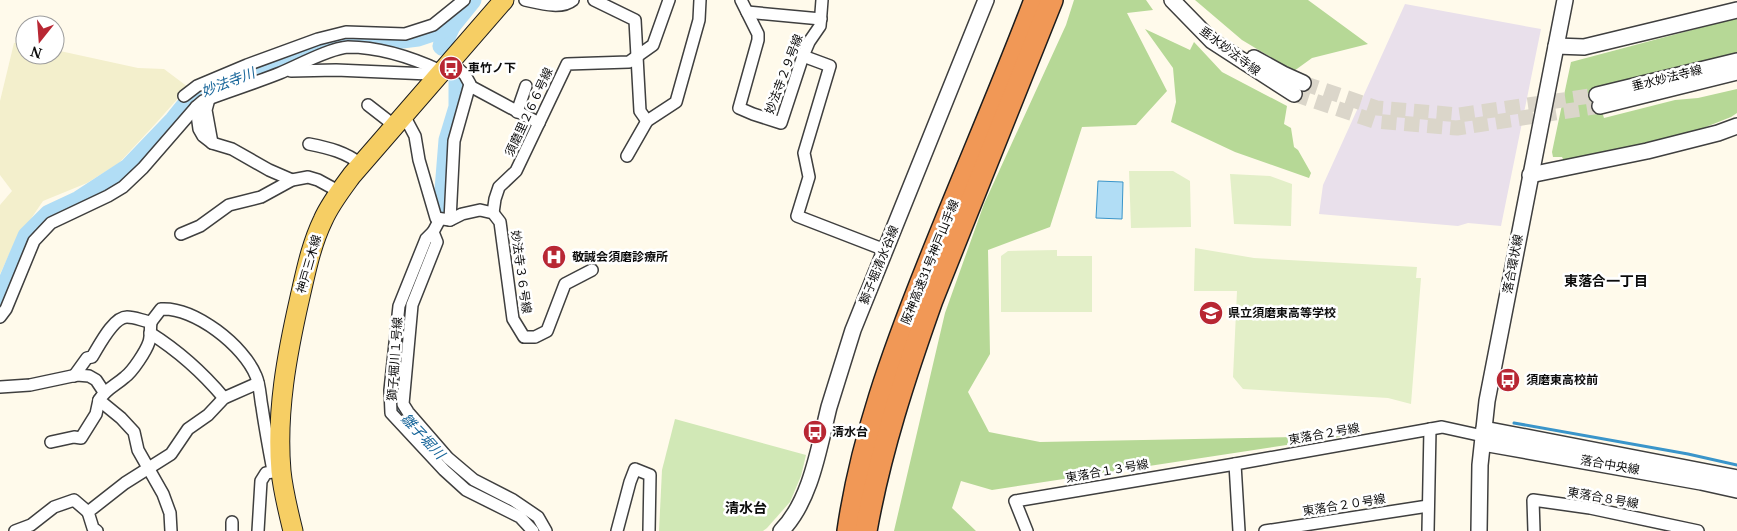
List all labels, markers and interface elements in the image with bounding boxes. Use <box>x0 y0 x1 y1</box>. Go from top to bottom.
north arrow <box>15 15 65 65</box>
street label: 垂水妙法寺線 <box>1196 22 1264 79</box>
street label: 妙法寺２９号線 <box>761 32 807 116</box>
text: N <box>28 42 44 64</box>
bus stop icon: 車竹ノ下 <box>438 55 464 81</box>
place label: 車竹ノ下 <box>468 59 516 76</box>
street label: 垂水妙法寺線 <box>1630 61 1704 94</box>
water label: 妙法寺川 <box>198 62 259 100</box>
street label: 須磨里２６６号線 <box>501 65 557 159</box>
street label: 阪神高速31号神戸山手線 <box>897 197 962 327</box>
street label: 獅子堀清水谷線 <box>855 223 902 307</box>
street label: 妙法寺３６号線 <box>507 229 536 315</box>
street label: 神戸三木線 <box>292 233 325 295</box>
street label: 落合環状線 <box>1498 233 1527 295</box>
hospital icon: 敬誠会須磨診療所 <box>541 244 567 270</box>
place label: 敬誠会須磨診療所 <box>572 248 668 265</box>
district label: 東落合一丁目 <box>1564 271 1648 290</box>
school or university icon: 県立須磨東高等学校 <box>1198 300 1224 326</box>
place label: 県立須磨東高等学校 <box>1228 304 1336 321</box>
street label: 獅子堀川１号線 <box>383 316 406 401</box>
bus stop icon: 須磨東高校前 <box>1495 367 1521 393</box>
place label: 須磨東高校前 <box>1526 371 1598 388</box>
water label: 雛子堀川 <box>397 409 451 464</box>
bus stop icon: 清水台 <box>802 419 828 445</box>
street label: 東落合２号線 <box>1287 419 1361 448</box>
place label: 清水台 <box>832 423 868 440</box>
street label: 落合中央線 <box>1579 451 1641 478</box>
street label: 東落合１３号線 <box>1064 455 1150 486</box>
street label: 東落合８号線 <box>1566 483 1640 512</box>
street label: 東落合２０号線 <box>1301 490 1387 519</box>
district label: 清水台 <box>725 498 767 517</box>

